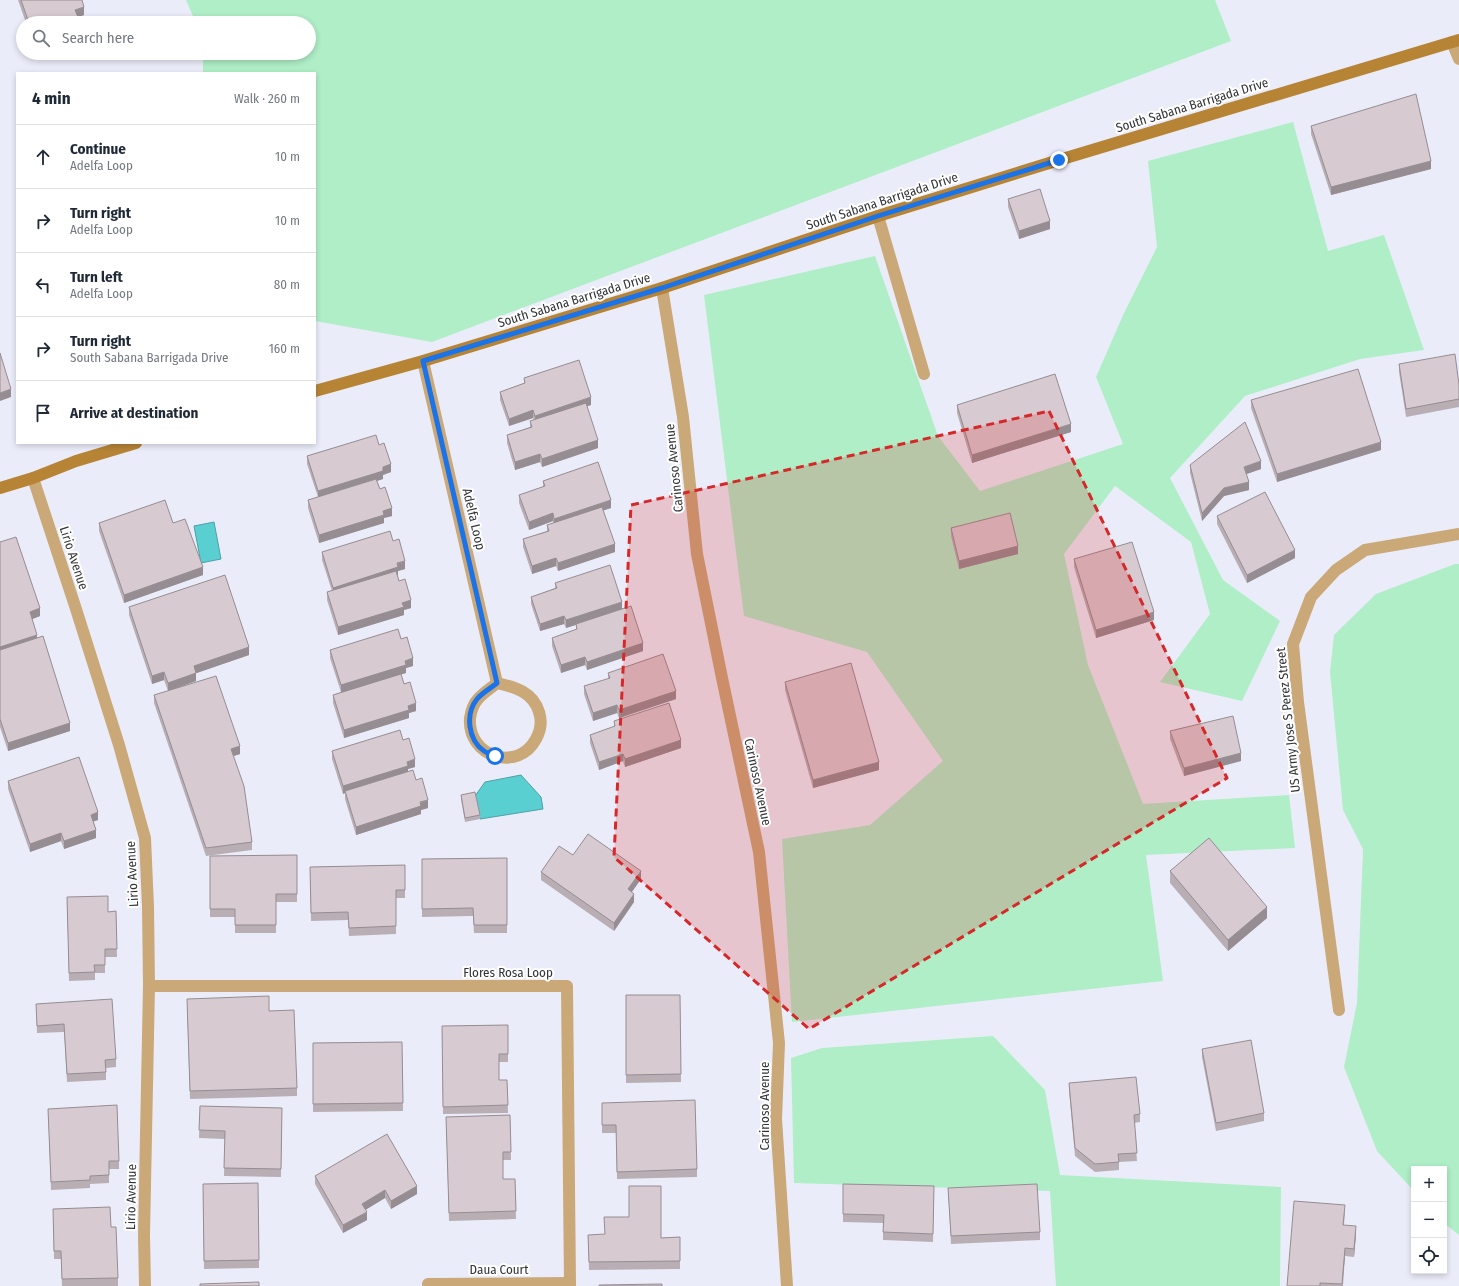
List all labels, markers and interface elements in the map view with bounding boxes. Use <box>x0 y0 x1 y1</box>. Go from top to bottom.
search box <box>16 16 316 60</box>
icon: search <box>30 27 52 49</box>
text: Search here <box>62 29 134 47</box>
street label: South Sabana Barrigada Drive <box>1114 75 1270 135</box>
text: 4 min <box>32 88 71 109</box>
text: Walk · 260 m <box>234 91 300 106</box>
text: Continue <box>70 140 126 158</box>
icon: ahead <box>32 146 54 168</box>
text: 10 m <box>275 149 300 164</box>
route end <box>1050 151 1068 169</box>
text: Adelfa Loop <box>70 158 133 173</box>
street label: South Sabana Barrigada Drive <box>804 169 960 233</box>
text: Turn right <box>70 204 131 222</box>
icon: right <box>32 210 54 232</box>
text: 10 m <box>275 213 300 228</box>
text: Adelfa Loop <box>70 222 133 237</box>
text: Turn left <box>70 268 123 286</box>
street label: South Sabana Barrigada Drive <box>496 270 652 330</box>
icon: left <box>32 274 54 296</box>
text: 80 m <box>274 277 300 292</box>
text: Adelfa Loop <box>70 286 133 301</box>
text: Turn right <box>70 332 131 350</box>
icon: right <box>32 338 54 360</box>
text: 160 m <box>269 341 300 356</box>
text: South Sabana Barrigada Drive <box>70 350 228 365</box>
icon: arrive <box>32 402 54 424</box>
text: Arrive at destination <box>70 404 198 422</box>
street label: Carinoso Avenue <box>662 423 686 513</box>
street label: Adelfa Loop <box>460 487 488 551</box>
street label: Lirio Avenue <box>57 524 91 592</box>
street label: US Army Jose S Perez Street <box>1273 646 1303 793</box>
street label: Carinoso Avenue <box>741 737 775 827</box>
route start <box>486 747 504 765</box>
street label: Lirio Avenue <box>123 841 141 907</box>
street label: Flores Rosa Loop <box>463 965 553 980</box>
street label: Carinoso Avenue <box>757 1062 772 1150</box>
street label: Lirio Avenue <box>123 1164 139 1230</box>
map controls <box>1411 1166 1447 1274</box>
button: + <box>1411 1166 1447 1202</box>
button: − <box>1411 1202 1447 1238</box>
button: locate <box>1411 1238 1447 1274</box>
street label: Daua Court <box>470 1262 529 1277</box>

